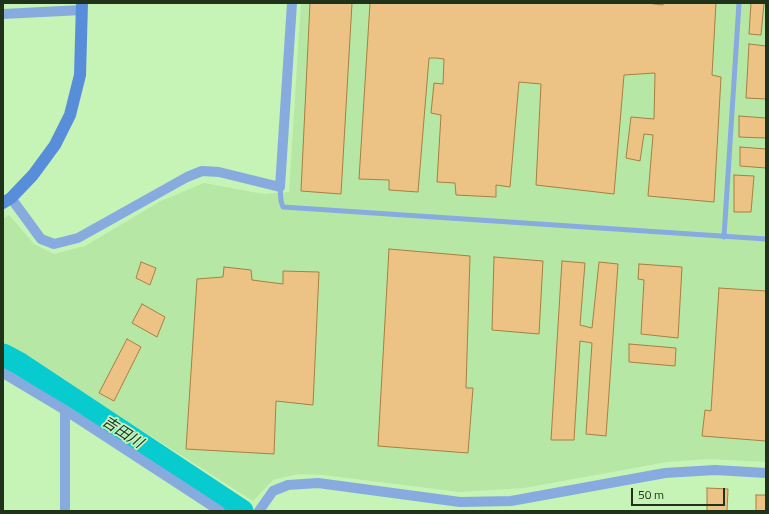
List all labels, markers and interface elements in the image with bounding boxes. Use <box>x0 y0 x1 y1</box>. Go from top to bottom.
water label: 吉田川 <box>98 413 146 453</box>
scale bar <box>633 480 727 506</box>
text: 50 m <box>638 485 664 504</box>

